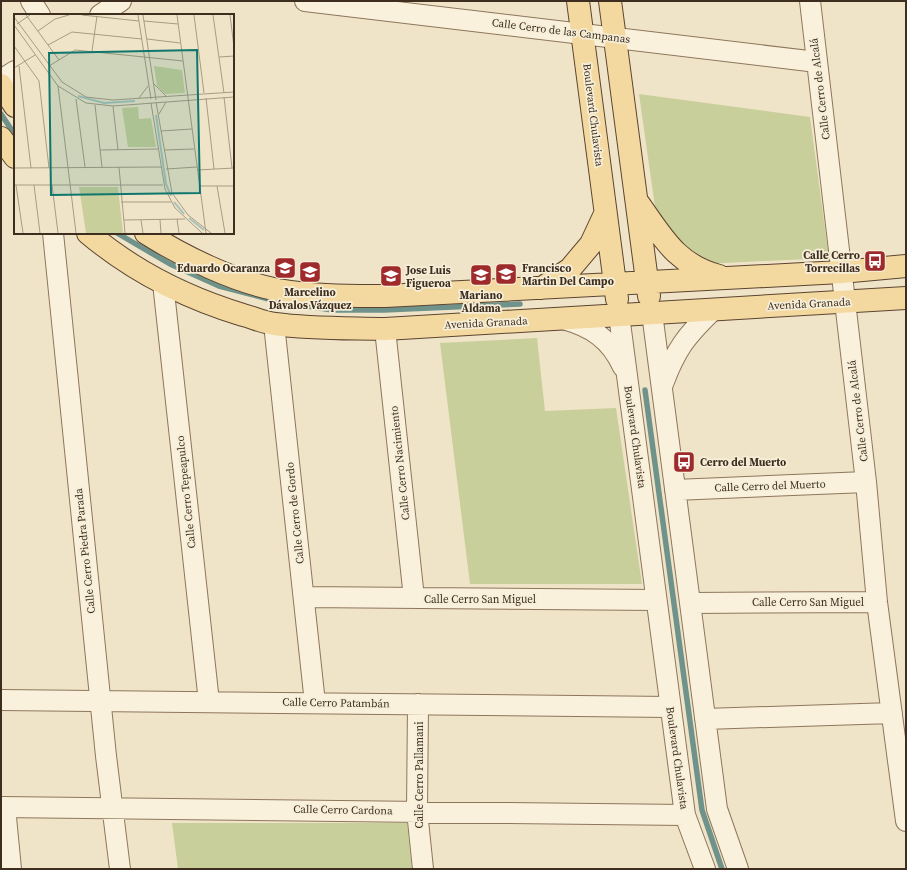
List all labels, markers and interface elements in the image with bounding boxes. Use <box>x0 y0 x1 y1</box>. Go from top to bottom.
inset map <box>14 14 234 234</box>
street label: Calle Cerro de las Campanas <box>491 15 631 47</box>
street label: Calle Cerro de Alcalá <box>806 37 834 141</box>
street label: Boulevard Chulavista <box>579 63 607 168</box>
place label: Calle Cerro Torrecillas <box>803 248 860 276</box>
bus stop icon: Calle Cerro Torrecillas <box>862 248 888 274</box>
school or university icon: Eduardo Ocaranza <box>272 255 298 281</box>
school or university icon: Marcelino Dávalos Vázquez <box>297 259 323 285</box>
place label: Eduardo Ocaranza <box>177 261 270 276</box>
school or university icon: Francisco Martin Del Campo <box>493 261 519 287</box>
place label: Francisco Martin Del Campo <box>522 261 614 289</box>
school or university icon: Mariano Aldama <box>468 262 494 288</box>
school or university icon: Jose Luis Figueroa <box>378 263 404 289</box>
place label: Jose Luis Figueroa <box>405 263 451 291</box>
place label: Marcelino Dávalos Vázquez <box>269 285 351 313</box>
place label: Mariano Aldama <box>460 288 502 316</box>
street label: Avenida Granada <box>767 294 851 314</box>
street label: Avenida Granada <box>444 313 528 333</box>
street label: Calle Cerro de Alcalá <box>844 359 872 463</box>
street label: Boulevard Chulavista <box>620 385 650 490</box>
street label: Calle Cerro Nacimiento <box>387 405 413 521</box>
street label: Calle Cerro Tepeapulco <box>173 435 199 549</box>
bus stop icon: Cerro del Muerto <box>671 449 697 475</box>
place label: Cerro del Muerto <box>700 455 786 470</box>
street label: Calle Cerro de Gordo <box>282 461 308 565</box>
street label: Calle Cerro del Muerto <box>714 477 826 495</box>
street label: Calle Cerro Piedra Parada <box>71 487 99 614</box>
street label: Calle Cerro San Miguel <box>424 592 536 607</box>
street label: Calle Cerro San Miguel <box>752 595 864 610</box>
street label: Calle Cerro Patambán <box>282 695 390 711</box>
street label: Boulevard Chulavista <box>662 706 692 811</box>
street label: Calle Cerro Pallamani <box>412 721 427 829</box>
street label: Calle Cerro Cardona <box>293 802 393 818</box>

